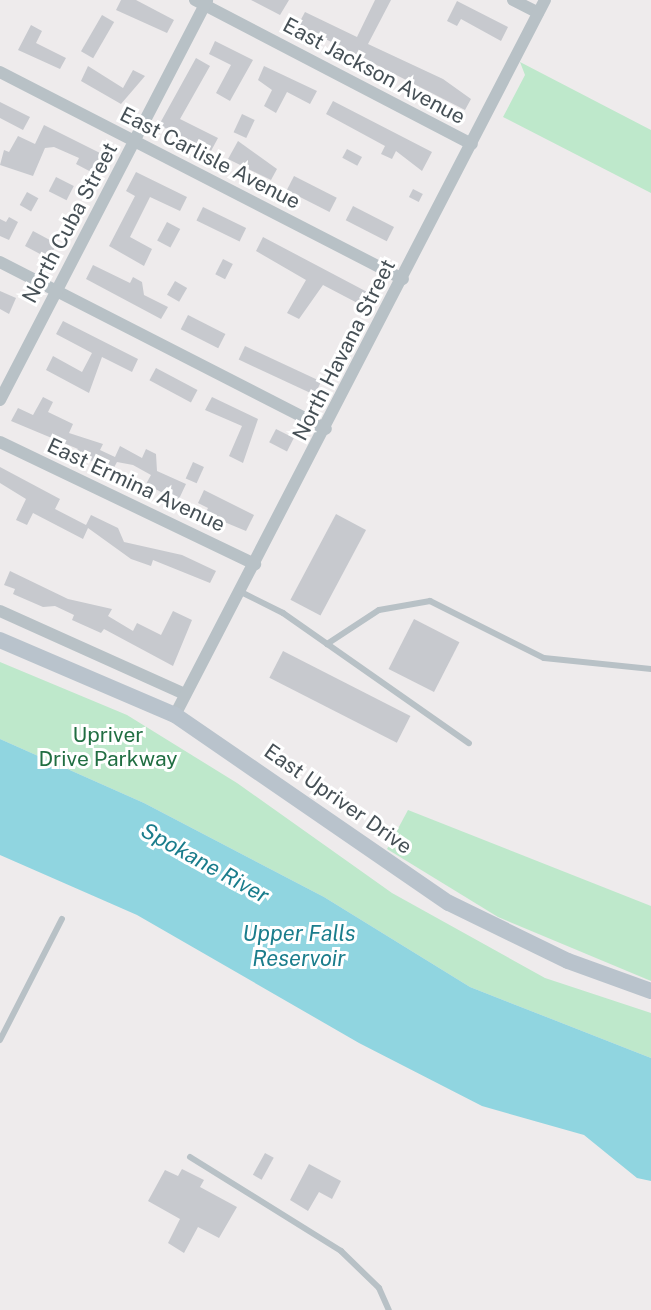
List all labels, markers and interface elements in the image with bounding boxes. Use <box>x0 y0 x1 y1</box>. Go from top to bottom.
street label: East Jackson Avenue <box>279 12 469 130</box>
street label: East Carlisle Avenue <box>116 102 304 214</box>
street label: North Cuba Street <box>17 138 123 308</box>
street label: North Havana Street <box>287 255 401 445</box>
street label: East Ermina Avenue <box>43 433 229 537</box>
park label: Upriver Drive Parkway <box>38 722 178 772</box>
street label: East Upriver Drive <box>259 739 417 859</box>
water label: Spokane River <box>136 817 274 909</box>
water label: Upper Falls Reservoir <box>242 920 356 972</box>

